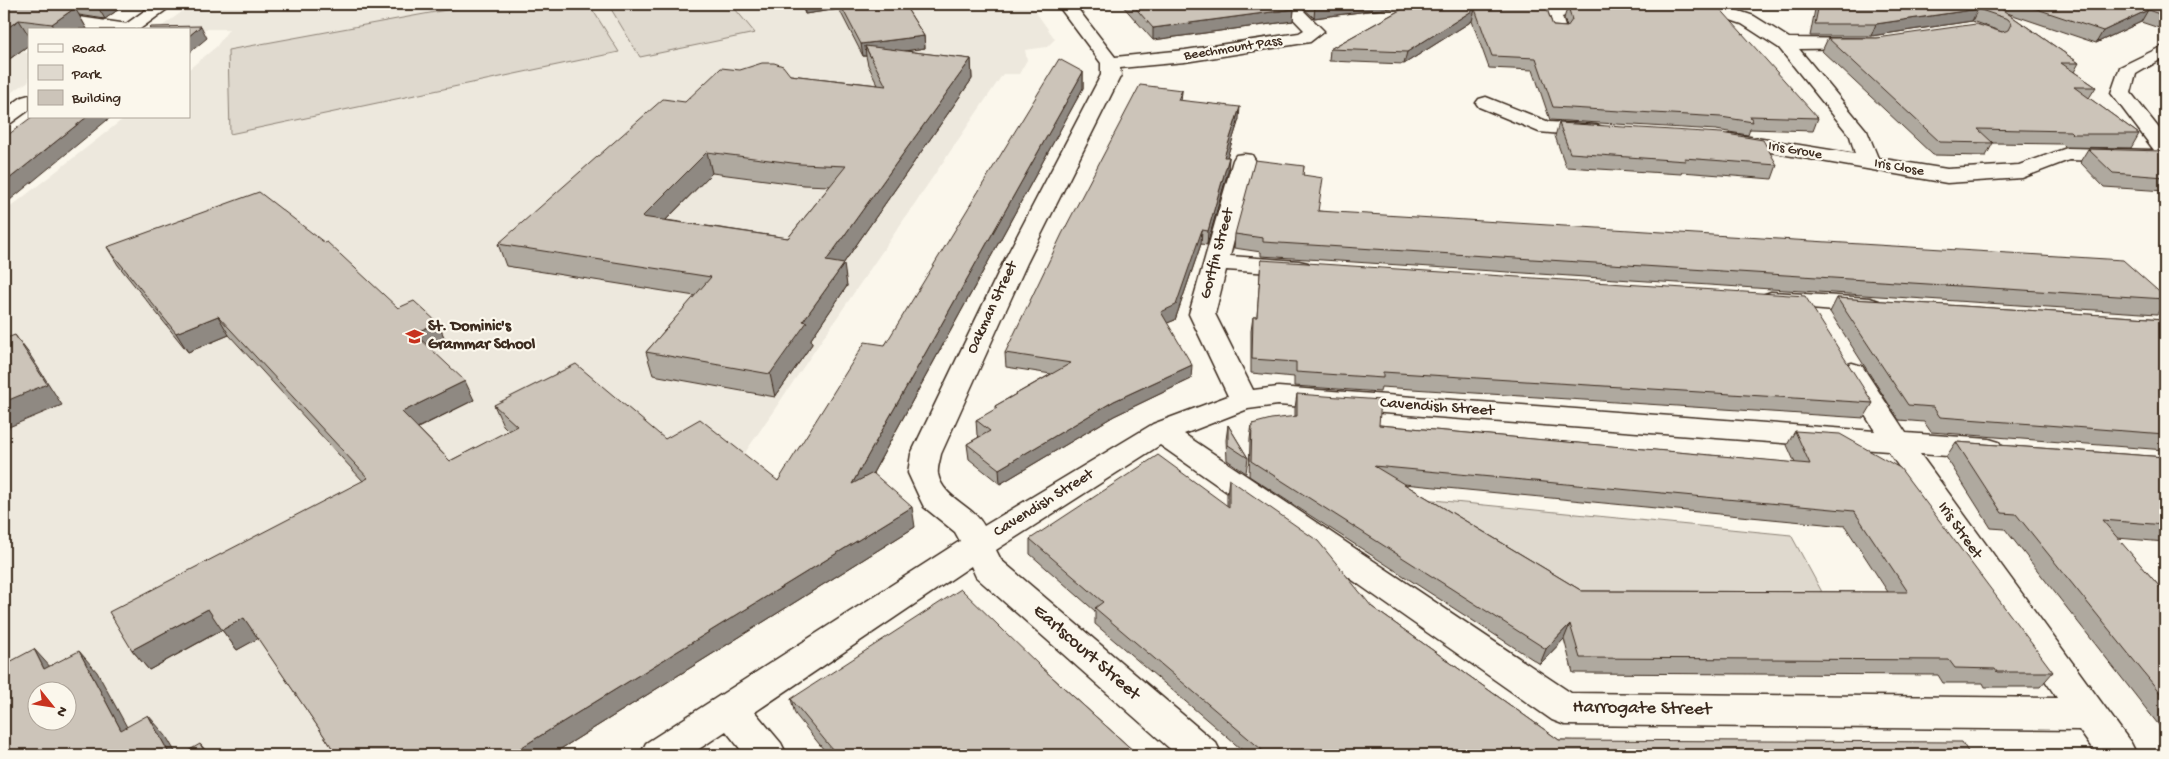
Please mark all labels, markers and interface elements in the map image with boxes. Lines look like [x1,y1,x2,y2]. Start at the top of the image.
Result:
legend [28,28,190,118]
street label: Beechmount Pass [1182,33,1284,65]
text: Road [72,40,106,58]
text: Park [71,66,102,84]
text: Building [71,90,121,108]
street label: Iris Grove [1767,138,1824,164]
street label: Iris Close [1873,155,1926,181]
street label: Gortfin Street [1197,205,1240,301]
street label: Oakman Street [963,257,1023,357]
place label: St. Dominic's Grammar School [428,318,536,355]
school or university icon: St. Dominic's Grammar School [404,326,424,346]
street label: Cavendish Street [1379,395,1496,422]
street label: Cavendish Street [991,465,1099,542]
street label: Iris Street [1932,499,1986,564]
street label: Earlscourt Street [1027,600,1146,707]
north arrow [28,682,78,732]
street label: Harrogate Street [1572,696,1714,722]
text: N [51,703,71,719]

